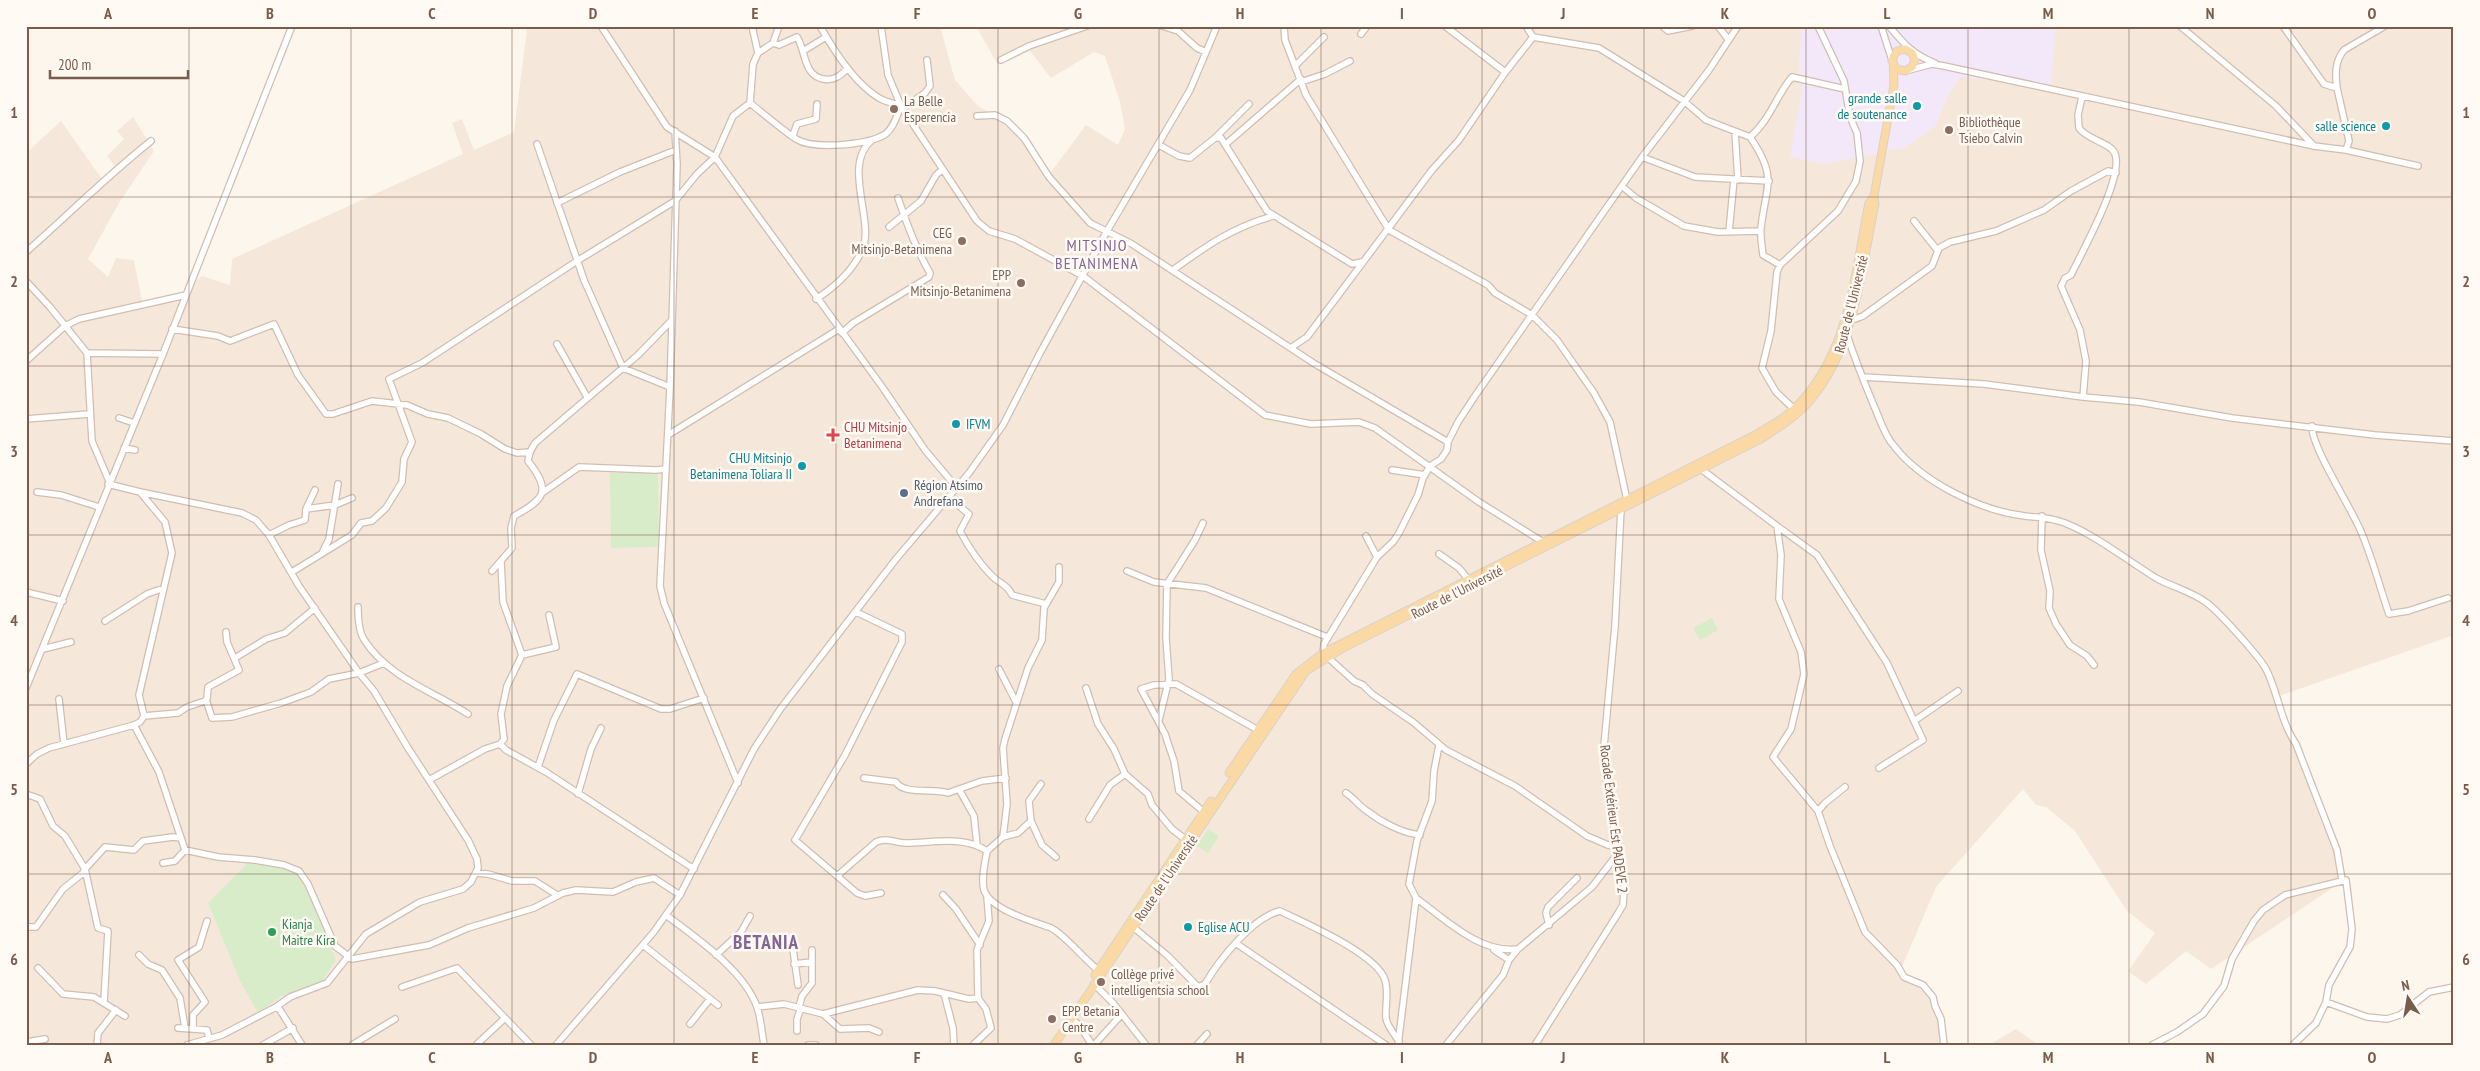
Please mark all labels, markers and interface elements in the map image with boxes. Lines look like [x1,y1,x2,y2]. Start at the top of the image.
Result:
text: A [103,3,113,23]
text: B [266,3,274,23]
text: C [428,3,436,23]
text: D [589,3,598,23]
text: E [752,3,759,23]
text: F [914,3,921,23]
text: G [1074,3,1082,23]
text: H [1236,3,1244,23]
text: I [1400,3,1404,23]
text: J [1560,3,1565,23]
text: K [1721,3,1730,23]
text: L [1884,3,1891,23]
text: M [2043,3,2053,23]
text: N [2206,3,2214,23]
text: O [2368,3,2377,23]
scale bar [50,48,188,80]
text: 200 m [58,55,91,74]
place label: grande salle de soutenance [1837,89,1907,123]
place label: La Belle Esperencia [904,92,956,126]
marker: grande salle de soutenance [1911,100,1923,112]
text: 1 [10,102,18,122]
text: 1 [2462,102,2470,122]
marker: La Belle Esperencia [888,103,900,115]
place label: Bibliothèque Tsiebo Calvin [1959,113,2022,147]
place label: salle science [2315,117,2376,135]
marker: salle science [2380,120,2392,132]
marker: Bibliothèque Tsiebo Calvin [1943,124,1955,136]
place label: CEG Mitsinjo-Betanimena [851,224,952,258]
marker: CEG Mitsinjo-Betanimena [956,235,968,247]
district label: MITSINJO BETANIMENA [1055,235,1139,273]
street label: Route de l'Université [1830,253,1872,355]
place label: EPP Mitsinjo-Betanimena [910,266,1011,300]
text: 2 [10,271,18,291]
text: 2 [2462,271,2470,291]
marker: EPP Mitsinjo-Betanimena [1015,277,1027,289]
place label: IFVM [966,415,991,433]
place label: CHU Mitsinjo Betanimena [844,418,907,452]
marker: IFVM [950,418,962,430]
marker: CHU Mitsinjo Betanimena [826,428,840,442]
text: 3 [10,441,18,461]
text: 3 [2462,441,2470,461]
place label: CHU Mitsinjo Betanimena Toliara II [690,449,792,483]
marker: CHU Mitsinjo Betanimena Toliara II [796,460,808,472]
place label: Région Atsimo Andrefana [914,476,983,510]
marker: Région Atsimo Andrefana [898,487,910,499]
street label: Route de l'Université [1408,561,1506,623]
text: 4 [10,610,18,630]
text: 4 [2462,610,2470,630]
street label: Rocade Extérieur Est PADEVE 2 [1596,744,1632,894]
text: 5 [10,779,18,799]
text: 5 [2462,779,2470,799]
street label: Route de l'Université [1131,831,1202,925]
place label: Kianja Maitre Kira [282,915,335,949]
place label: Eglise ACU [1198,918,1250,936]
marker: Eglise ACU [1182,921,1194,933]
marker: Kianja Maitre Kira [266,926,278,938]
district label: BETANIA [733,930,799,954]
text: 6 [10,949,18,969]
text: 6 [2462,949,2470,969]
place label: Collège privé intelligentsia school [1111,965,1209,999]
north arrow [2382,974,2432,1024]
marker: Collège privé intelligentsia school [1095,976,1107,988]
text: N [2400,976,2411,995]
place label: EPP Betania Centre [1062,1002,1120,1036]
marker: EPP Betania Centre [1046,1013,1058,1025]
text: A [103,1047,113,1067]
text: B [266,1047,274,1067]
text: C [428,1047,436,1067]
text: D [589,1047,598,1067]
text: E [752,1047,759,1067]
text: F [914,1047,921,1067]
text: G [1074,1047,1082,1067]
text: H [1236,1047,1244,1067]
text: I [1400,1047,1404,1067]
text: J [1560,1047,1565,1067]
text: K [1721,1047,1730,1067]
text: L [1884,1047,1891,1067]
text: M [2043,1047,2053,1067]
text: N [2206,1047,2214,1067]
text: O [2368,1047,2377,1067]

